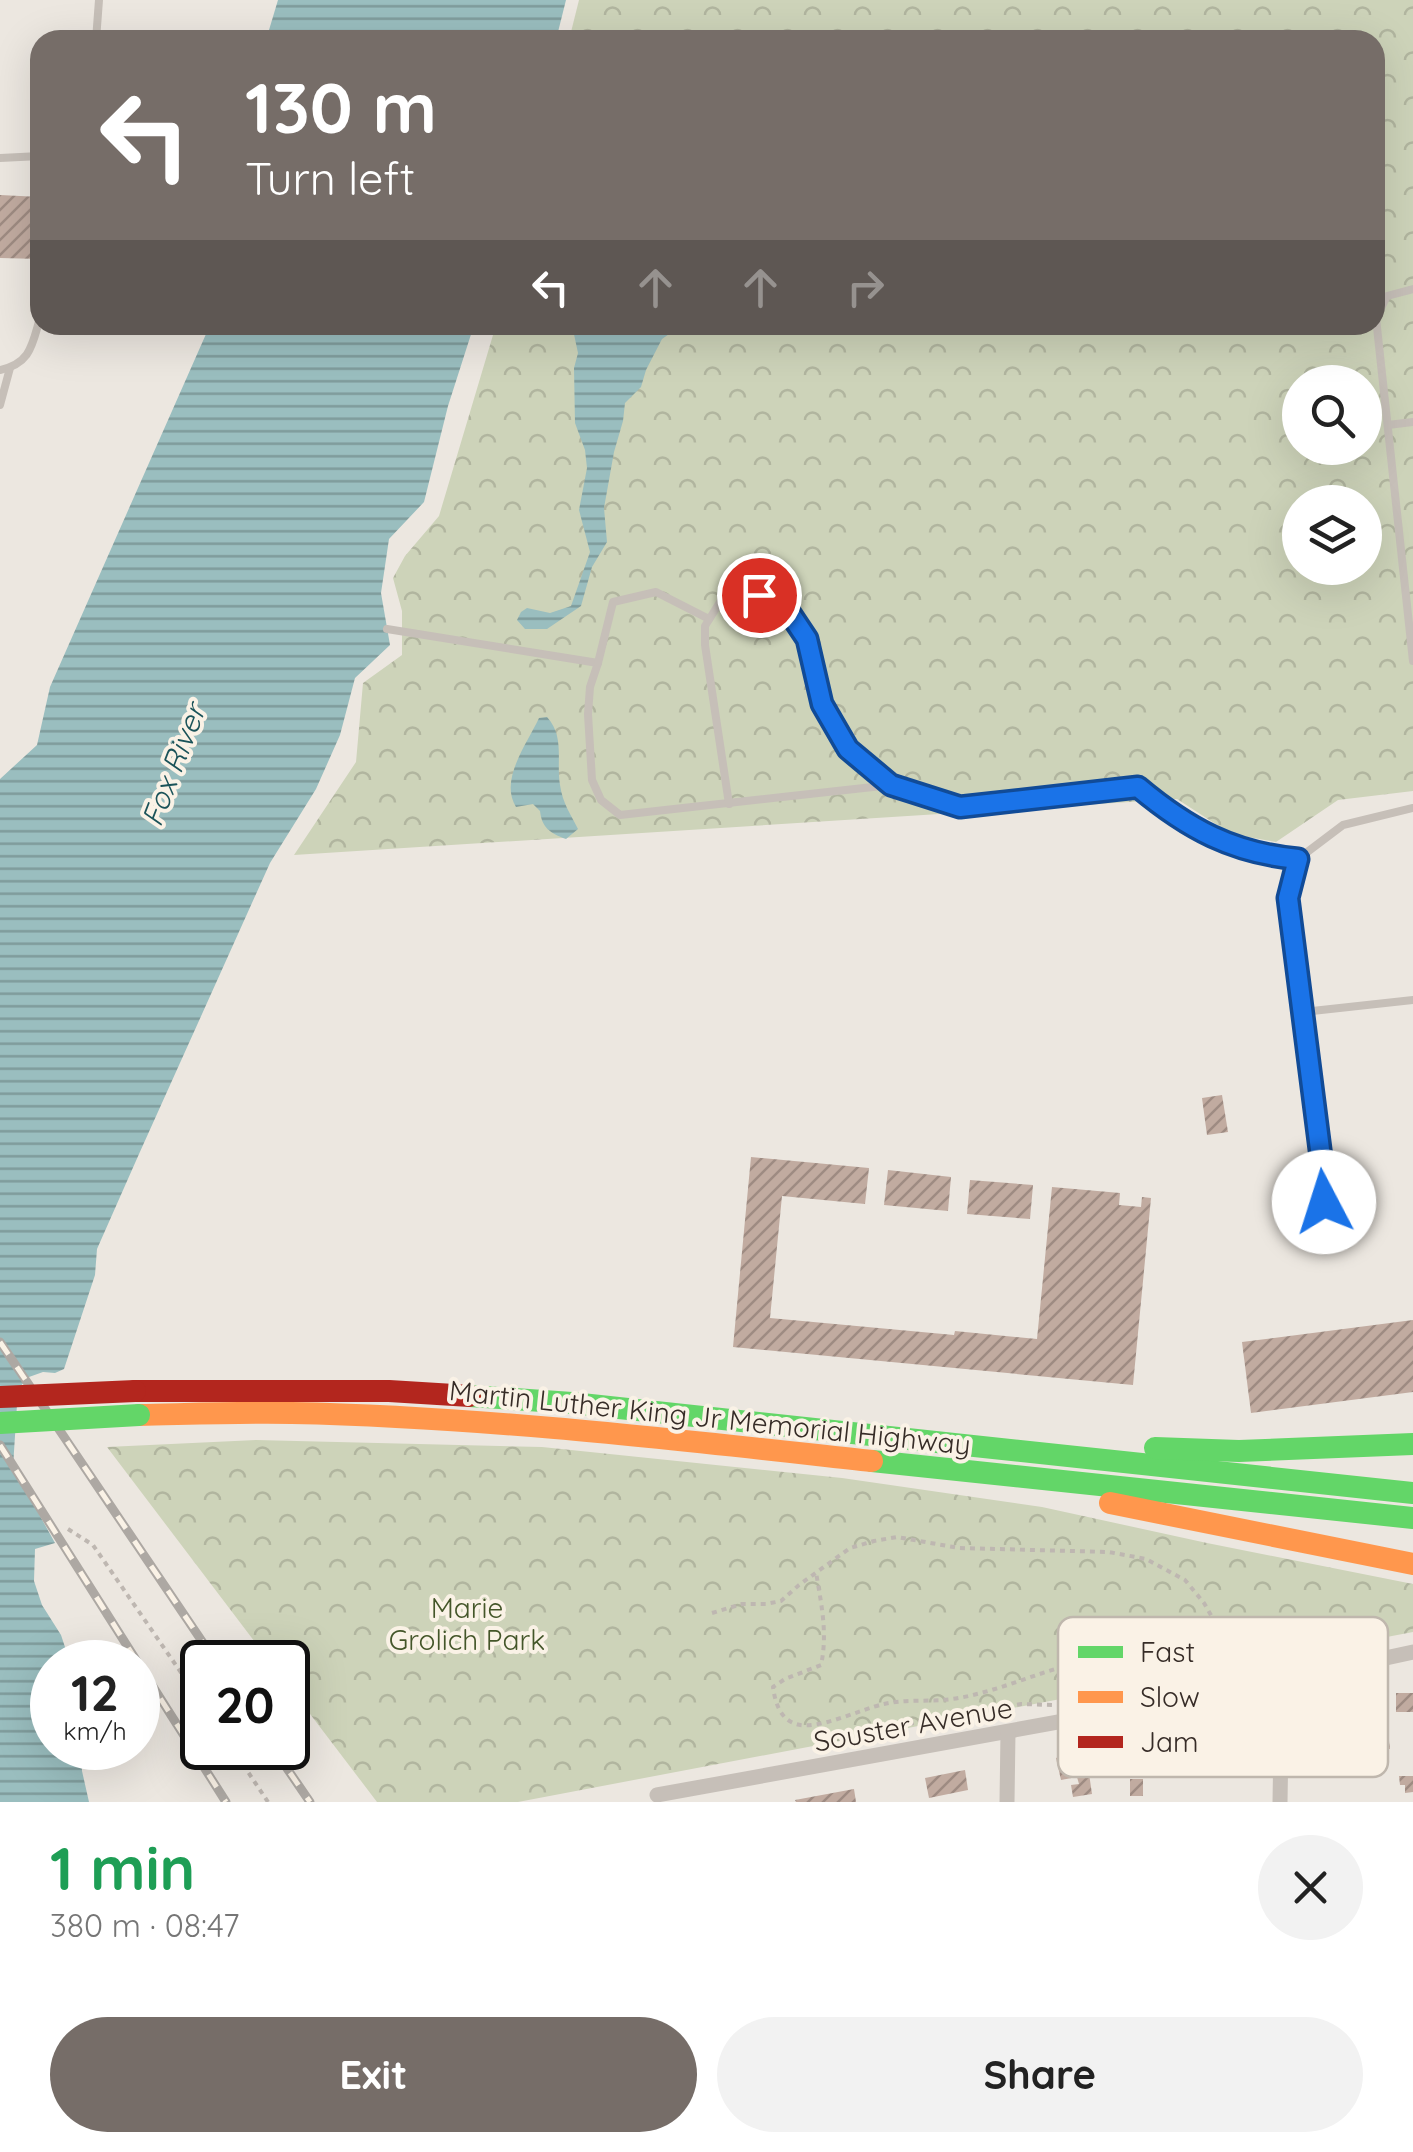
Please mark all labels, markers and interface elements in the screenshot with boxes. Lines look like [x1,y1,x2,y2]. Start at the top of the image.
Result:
text: 130 m [245,63,437,151]
icon: left [80,70,210,200]
text: Turn left [245,150,415,206]
icon: left [523,260,578,315]
icon: ahead [628,260,683,315]
icon: ahead [733,260,788,315]
icon: right [838,260,893,315]
map controls [1282,365,1382,585]
button: search [1282,365,1382,465]
button: layers [1282,485,1382,585]
pin [717,553,802,638]
icon: arrive [732,568,787,623]
water label: Fox River [132,695,215,831]
position arrow [1272,1150,1376,1254]
street label: Martin Luther King Jr Memorial Highway [448,1372,972,1462]
park label: Marie Grolich Park [389,1590,545,1657]
legend [1058,1617,1388,1777]
text: Fast [1140,1634,1195,1669]
speed limit sign: 20 [180,1640,310,1770]
text: 12 [71,1661,119,1724]
text: Slow [1140,1679,1200,1714]
street label: Souster Avenue [811,1689,1015,1759]
text: km/h [63,1715,127,1746]
text: Jam [1140,1724,1199,1759]
text: 1 min [50,1830,195,1905]
button: close [1258,1835,1363,1940]
text: 380 m · 08:47 [50,1905,239,1945]
button: Exit [50,2017,697,2132]
button: Share [717,2017,1363,2132]

